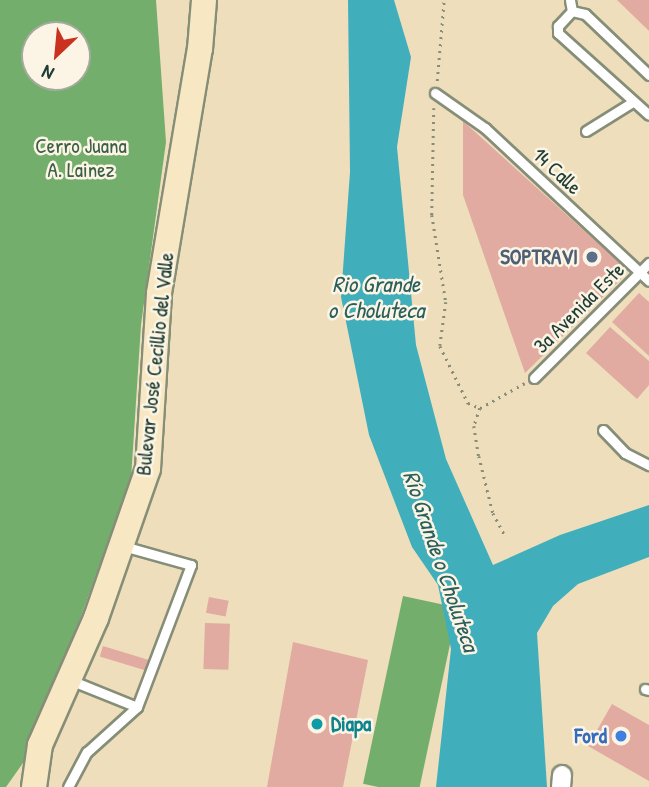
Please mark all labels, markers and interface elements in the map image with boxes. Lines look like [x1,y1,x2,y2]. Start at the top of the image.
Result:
north arrow [21,21,91,91]
text: N [37,59,58,87]
park label: Cerro Juana A. Lainez [35,133,127,183]
street label: 14 Calle [527,142,587,200]
place label: SOPTRAVI [500,244,578,270]
marker: SOPTRAVI [584,249,600,265]
street label: Bulevar José Cecillio del Valle [131,251,179,477]
street label: 3a Avenida Este [528,257,630,359]
water label: Rio Grande o Choluteca [328,270,424,324]
water label: Río Grande o Choluteca [397,467,485,655]
place label: Diapa [331,711,371,737]
marker: Diapa [309,716,325,732]
place label: Ford [574,723,607,749]
marker: Ford [613,728,629,744]

